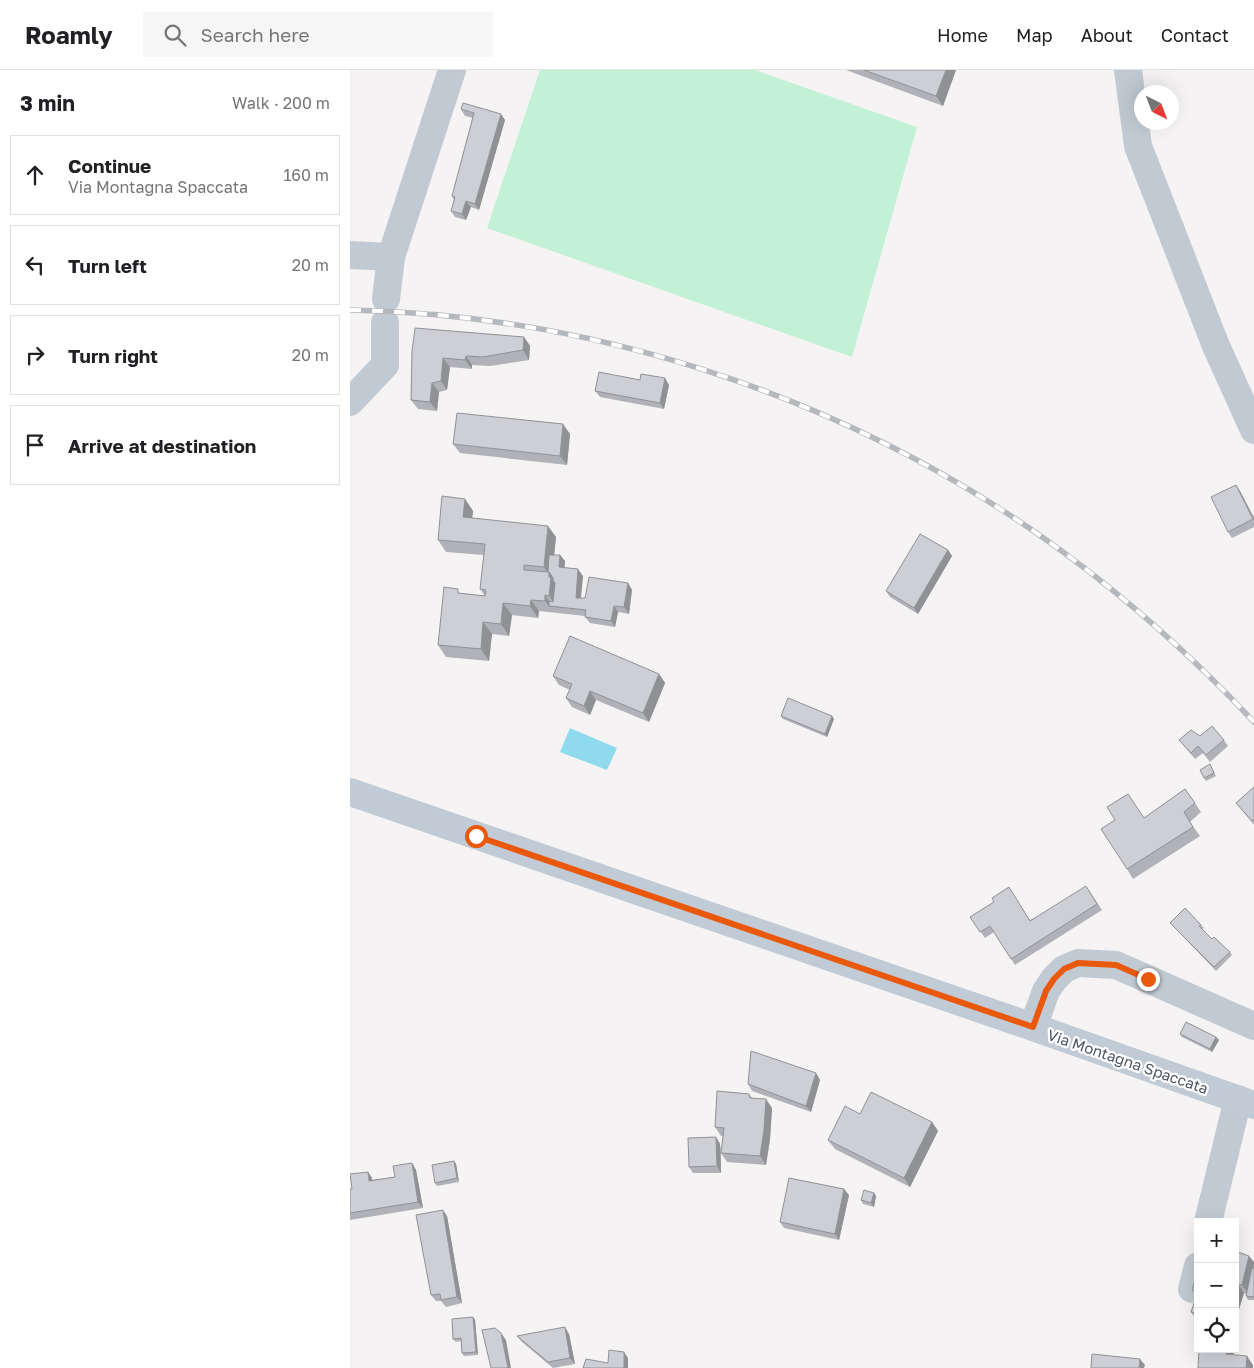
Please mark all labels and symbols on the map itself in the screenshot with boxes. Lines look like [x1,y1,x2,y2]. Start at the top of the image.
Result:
north arrow [1134,85,1179,130]
route start [465,825,488,848]
route end [1137,968,1160,991]
street label: Via Montagna Spaccata [1045,1025,1211,1097]

